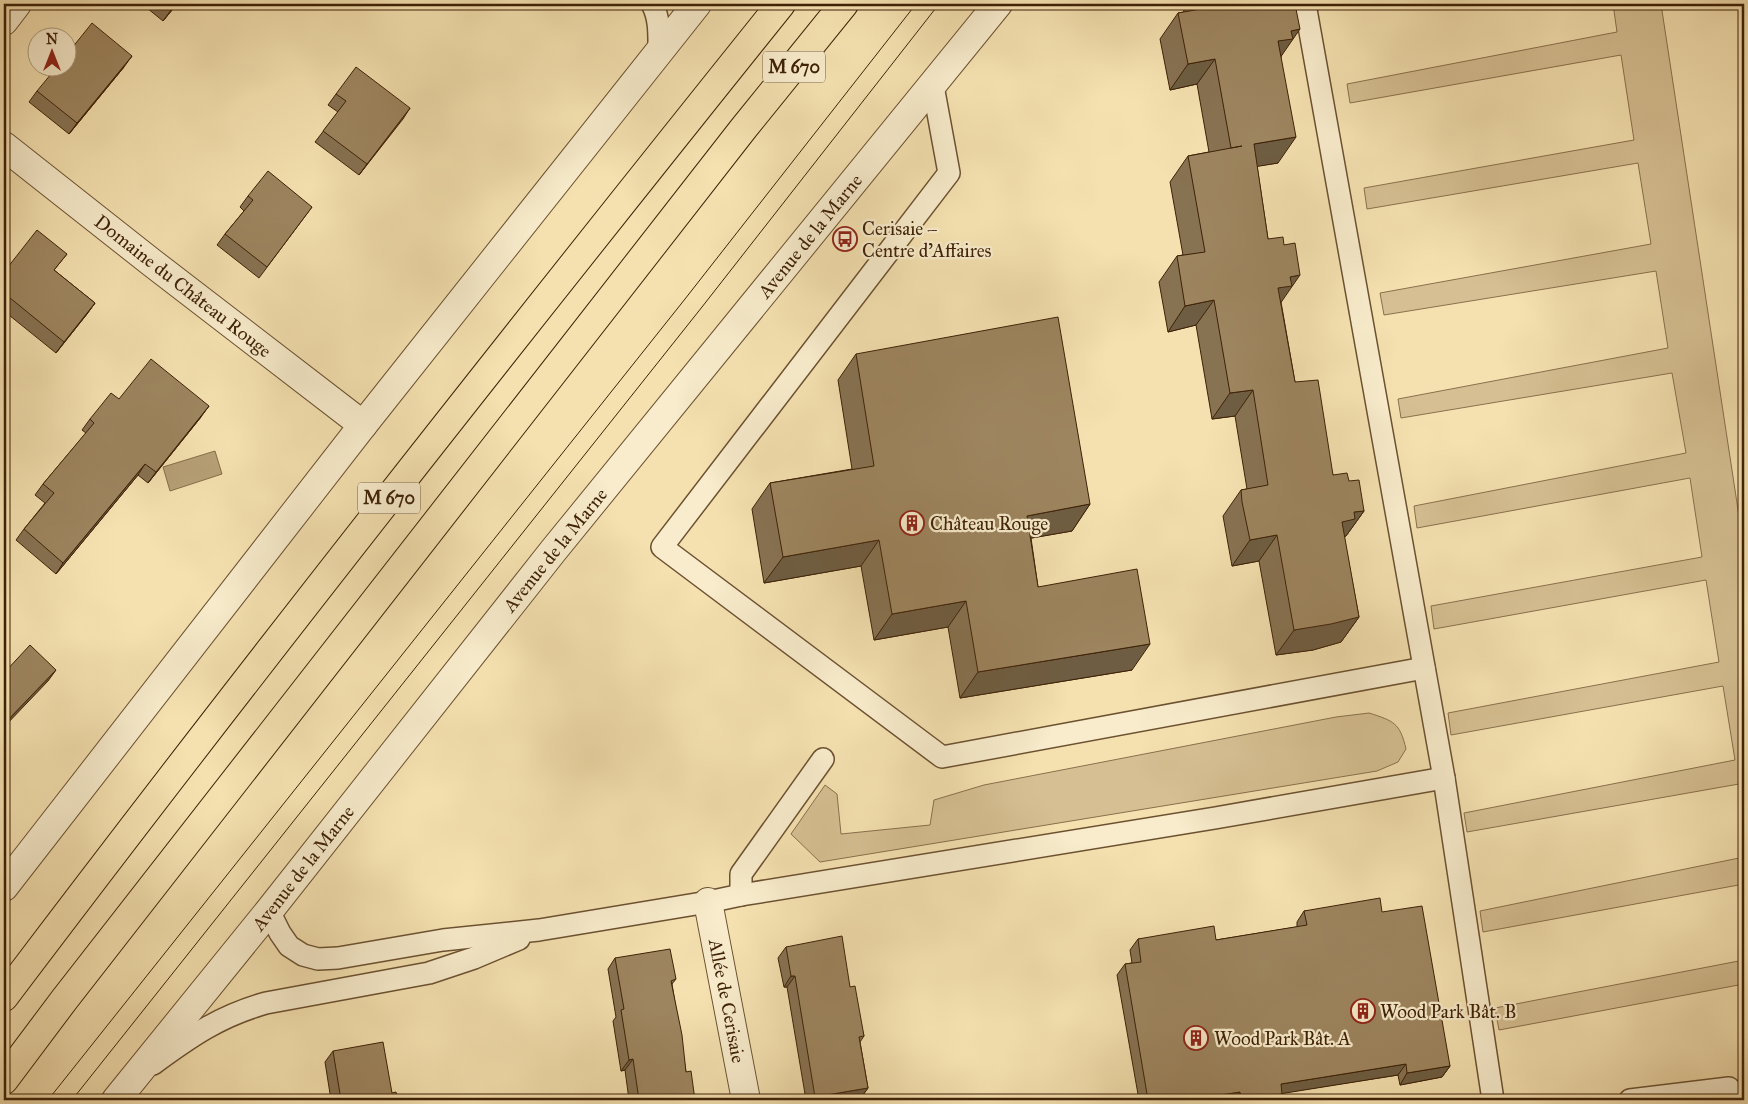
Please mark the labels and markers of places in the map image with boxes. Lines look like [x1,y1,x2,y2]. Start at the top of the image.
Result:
place label: Cerisaie – Centre d'Affaires [862,217,992,262]
bus stop icon: Cerisaie – Centre d'Affaires [832,226,858,252]
building icon: Château Rouge [899,510,925,536]
place label: Château Rouge [930,512,1048,536]
building icon: Wood Park Bât. B [1350,998,1376,1024]
place label: Wood Park Bât. B [1380,1000,1517,1023]
building icon: Wood Park Bât. A [1183,1025,1209,1051]
place label: Wood Park Bât. A [1214,1027,1351,1050]

